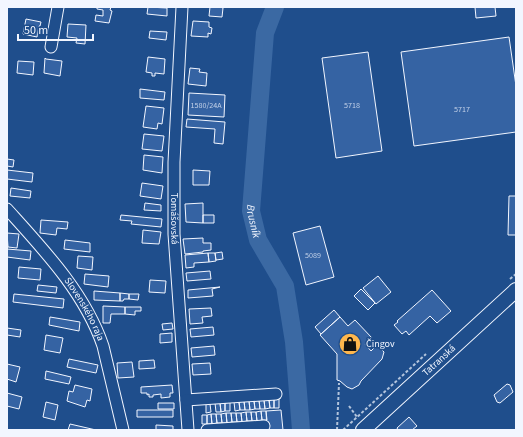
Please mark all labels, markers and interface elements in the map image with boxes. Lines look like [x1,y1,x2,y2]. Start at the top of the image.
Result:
scale bar [18,16,93,42]
text: 50 m [24,22,48,39]
house number: 1580/24A [191,100,222,111]
house number: 5718 [344,100,360,111]
house number: 5717 [454,104,470,115]
street label: Tomášovská [167,193,182,245]
water label: Brusník [244,204,265,240]
house number: 5089 [305,250,321,261]
street label: Slovenského raja [61,275,108,343]
shop icon: Čingov [337,331,363,357]
place label: Čingov [366,337,395,351]
street label: Tatranská [419,342,459,379]

